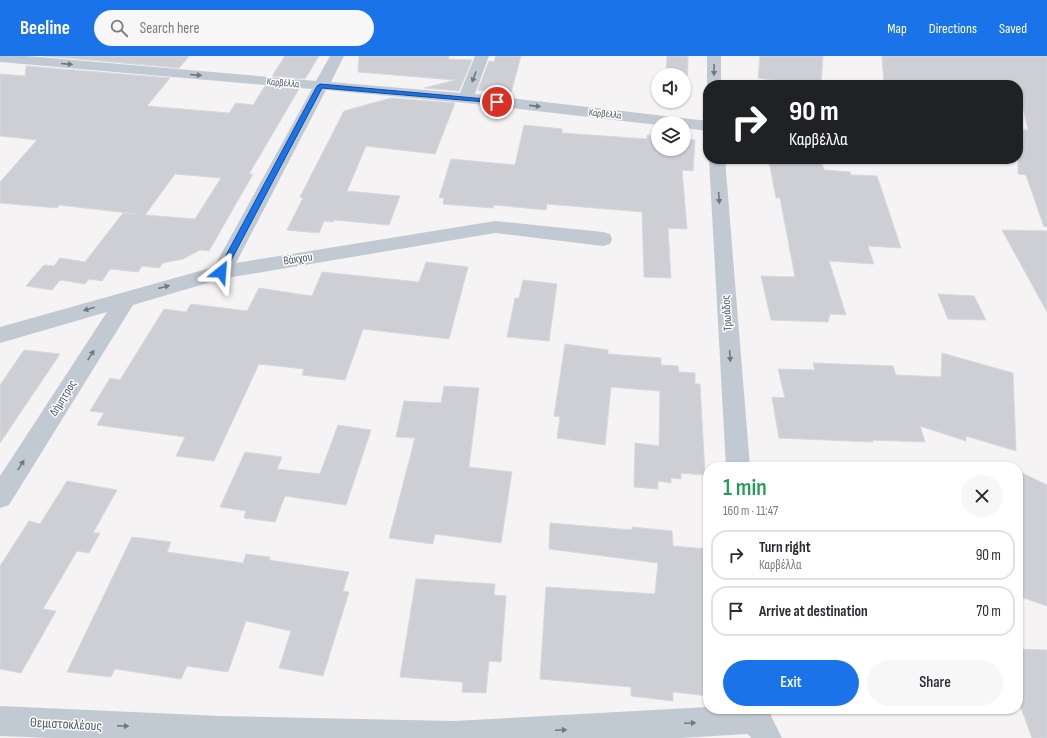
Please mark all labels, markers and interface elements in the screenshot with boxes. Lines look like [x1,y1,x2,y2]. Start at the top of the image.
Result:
search box [94,10,374,46]
text: Beeline [20,17,70,40]
icon: search [108,17,130,39]
text: Search here [140,19,199,38]
text: Map [887,20,907,37]
text: Directions [929,20,977,37]
text: Saved [999,20,1027,37]
one-way arrow [61,61,73,67]
one-way arrow [711,64,717,77]
map controls [651,68,691,156]
button: sound [651,68,691,108]
one-way arrow [190,72,202,79]
one-way arrow [471,72,477,84]
street label: Καρβέλλα [266,76,301,90]
pin [480,85,514,119]
icon: arrive [486,91,508,113]
text: 90 m [789,95,839,128]
icon: right [723,96,775,148]
one-way arrow [529,103,541,109]
street label: Καρβέλλα [588,106,623,122]
button: layers [651,116,691,156]
text: Καρβέλλα [789,129,848,150]
one-way arrow [716,192,723,204]
street label: Βάκχου [282,249,314,269]
position arrow [200,251,242,293]
one-way arrow [158,284,171,290]
street label: Τρωάδος [718,294,736,331]
one-way arrow [83,306,95,312]
one-way arrow [87,349,94,361]
one-way arrow [727,349,734,362]
street label: Δήμητρος [46,377,80,419]
one-way arrow [17,459,25,470]
text: 1 min [723,473,767,502]
button: close [961,475,1003,517]
text: 160 m · 11:47 [723,503,778,519]
text: Turn right [759,538,811,557]
icon: right [725,544,747,566]
text: 90 m [976,546,1001,565]
text: Καρβέλλα [759,557,801,573]
icon: arrive [725,600,747,622]
text: Arrive at destination [759,602,868,621]
text: 70 m [976,602,1001,621]
button: Exit [723,660,859,706]
button: Share [867,660,1003,706]
street label: Θεμιστοκλέους [30,714,102,734]
one-way arrow [684,720,697,726]
one-way arrow [117,723,129,730]
one-way arrow [555,727,567,734]

